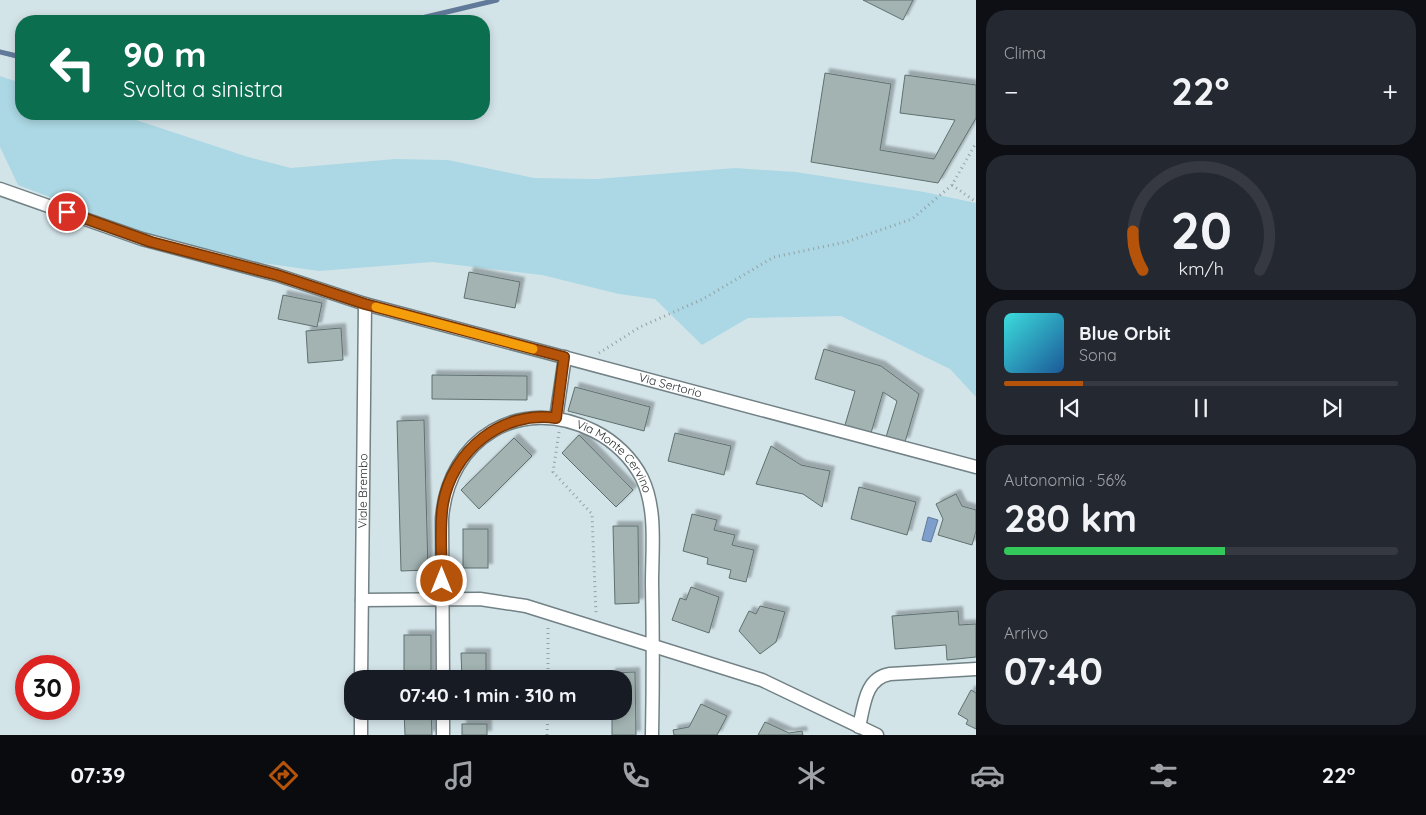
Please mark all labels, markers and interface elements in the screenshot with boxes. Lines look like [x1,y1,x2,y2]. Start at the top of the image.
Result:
text: 90 m [123,32,206,76]
icon: left [40,35,105,100]
text: Clima [1004,43,1046,63]
text: 22° [1171,67,1229,115]
text: − [1004,74,1019,109]
text: + [1382,74,1398,109]
text: Svolta a sinistra [123,75,283,103]
pin [46,191,88,233]
text: 20 [1170,197,1232,262]
icon: arrive [53,198,81,226]
text: km/h [1178,257,1224,279]
text: Blue Orbit [1079,321,1171,345]
text: Sona [1079,345,1117,365]
street label: Via Sertorio [637,369,704,401]
icon: previous [1056,394,1084,422]
icon: pause [1187,394,1215,422]
icon: next [1318,394,1346,422]
street label: Via Monte Cervino [574,416,655,495]
street label: Viale Brembo [355,453,370,529]
text: Autonomia · 56% [1004,470,1127,490]
text: 280 km [1004,494,1137,542]
position arrow [415,554,467,606]
text: Arrivo [1004,623,1048,643]
text: 07:40 [1004,647,1103,695]
speed limit sign: 30 [15,655,80,720]
text: 07:40 · 1 min · 310 m [399,683,577,707]
icon: directions [266,758,301,793]
icon: music [442,758,477,793]
icon: phone [618,758,653,793]
icon: climate [794,758,829,793]
icon: car [970,758,1005,793]
icon: filters [1146,758,1181,793]
text: 07:39 [70,761,125,789]
text: 22° [1322,761,1356,789]

